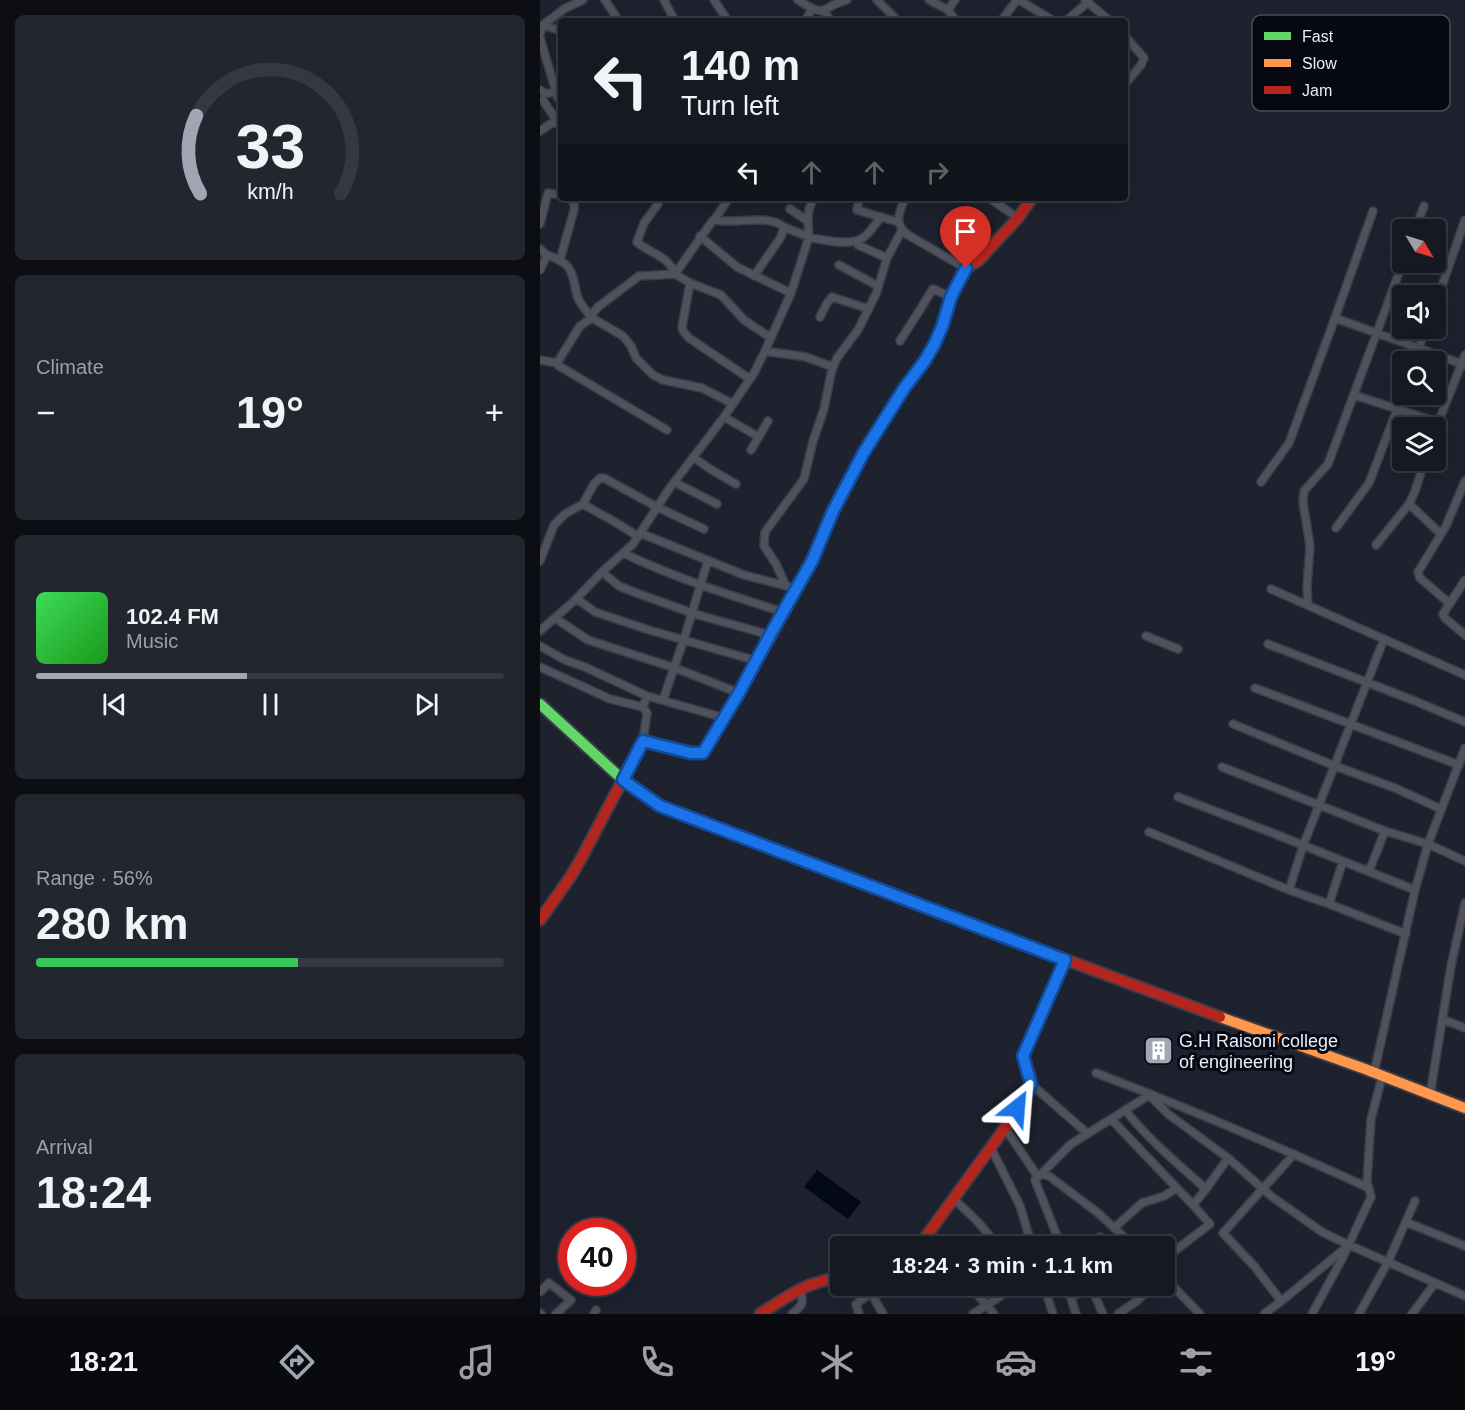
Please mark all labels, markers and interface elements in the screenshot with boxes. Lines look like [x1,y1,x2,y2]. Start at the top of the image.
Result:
legend [1252,15,1450,111]
text: Fast [1302,28,1334,45]
icon: left [582,42,660,120]
text: 140 m [681,42,800,89]
text: Slow [1302,55,1337,72]
text: Jam [1302,82,1332,99]
text: Turn left [681,91,779,121]
text: 33 [235,113,305,182]
icon: left [732,156,765,189]
icon: ahead [795,156,828,189]
icon: ahead [858,156,891,189]
icon: right [921,156,954,189]
text: km/h [247,181,293,205]
pin [940,206,991,268]
icon: arrive [949,215,982,248]
north arrow [1392,219,1446,273]
map controls [1392,219,1446,471]
button: sound [1392,285,1446,339]
button: search [1392,351,1446,405]
text: Climate [36,356,104,378]
text: 19° [236,387,304,438]
text: − [36,394,55,431]
text: + [485,394,504,431]
button: layers [1392,417,1446,471]
text: 102.4 FM [126,604,219,629]
text: Music [126,630,178,652]
icon: previous [98,688,131,721]
icon: pause [254,688,287,721]
icon: next [410,688,443,721]
text: Range · 56% [36,867,153,889]
text: 280 km [36,898,189,949]
place label: G.H Raisoni college of engineering [1179,1031,1338,1072]
building icon: G.H Raisoni college of engineering [1142,1035,1174,1067]
position arrow [985,1076,1049,1140]
text: Arrival [36,1136,93,1158]
text: 18:24 [36,1167,151,1218]
speed limit sign: 40 [558,1218,636,1296]
text: 18:24 · 3 min · 1.1 km [892,1253,1113,1278]
icon: directions [276,1341,318,1383]
icon: music [456,1341,498,1383]
icon: phone [636,1341,678,1383]
icon: climate [816,1341,858,1383]
icon: car [995,1341,1037,1383]
icon: filters [1175,1341,1217,1383]
text: 18:21 [69,1347,138,1377]
text: 19° [1355,1347,1396,1377]

